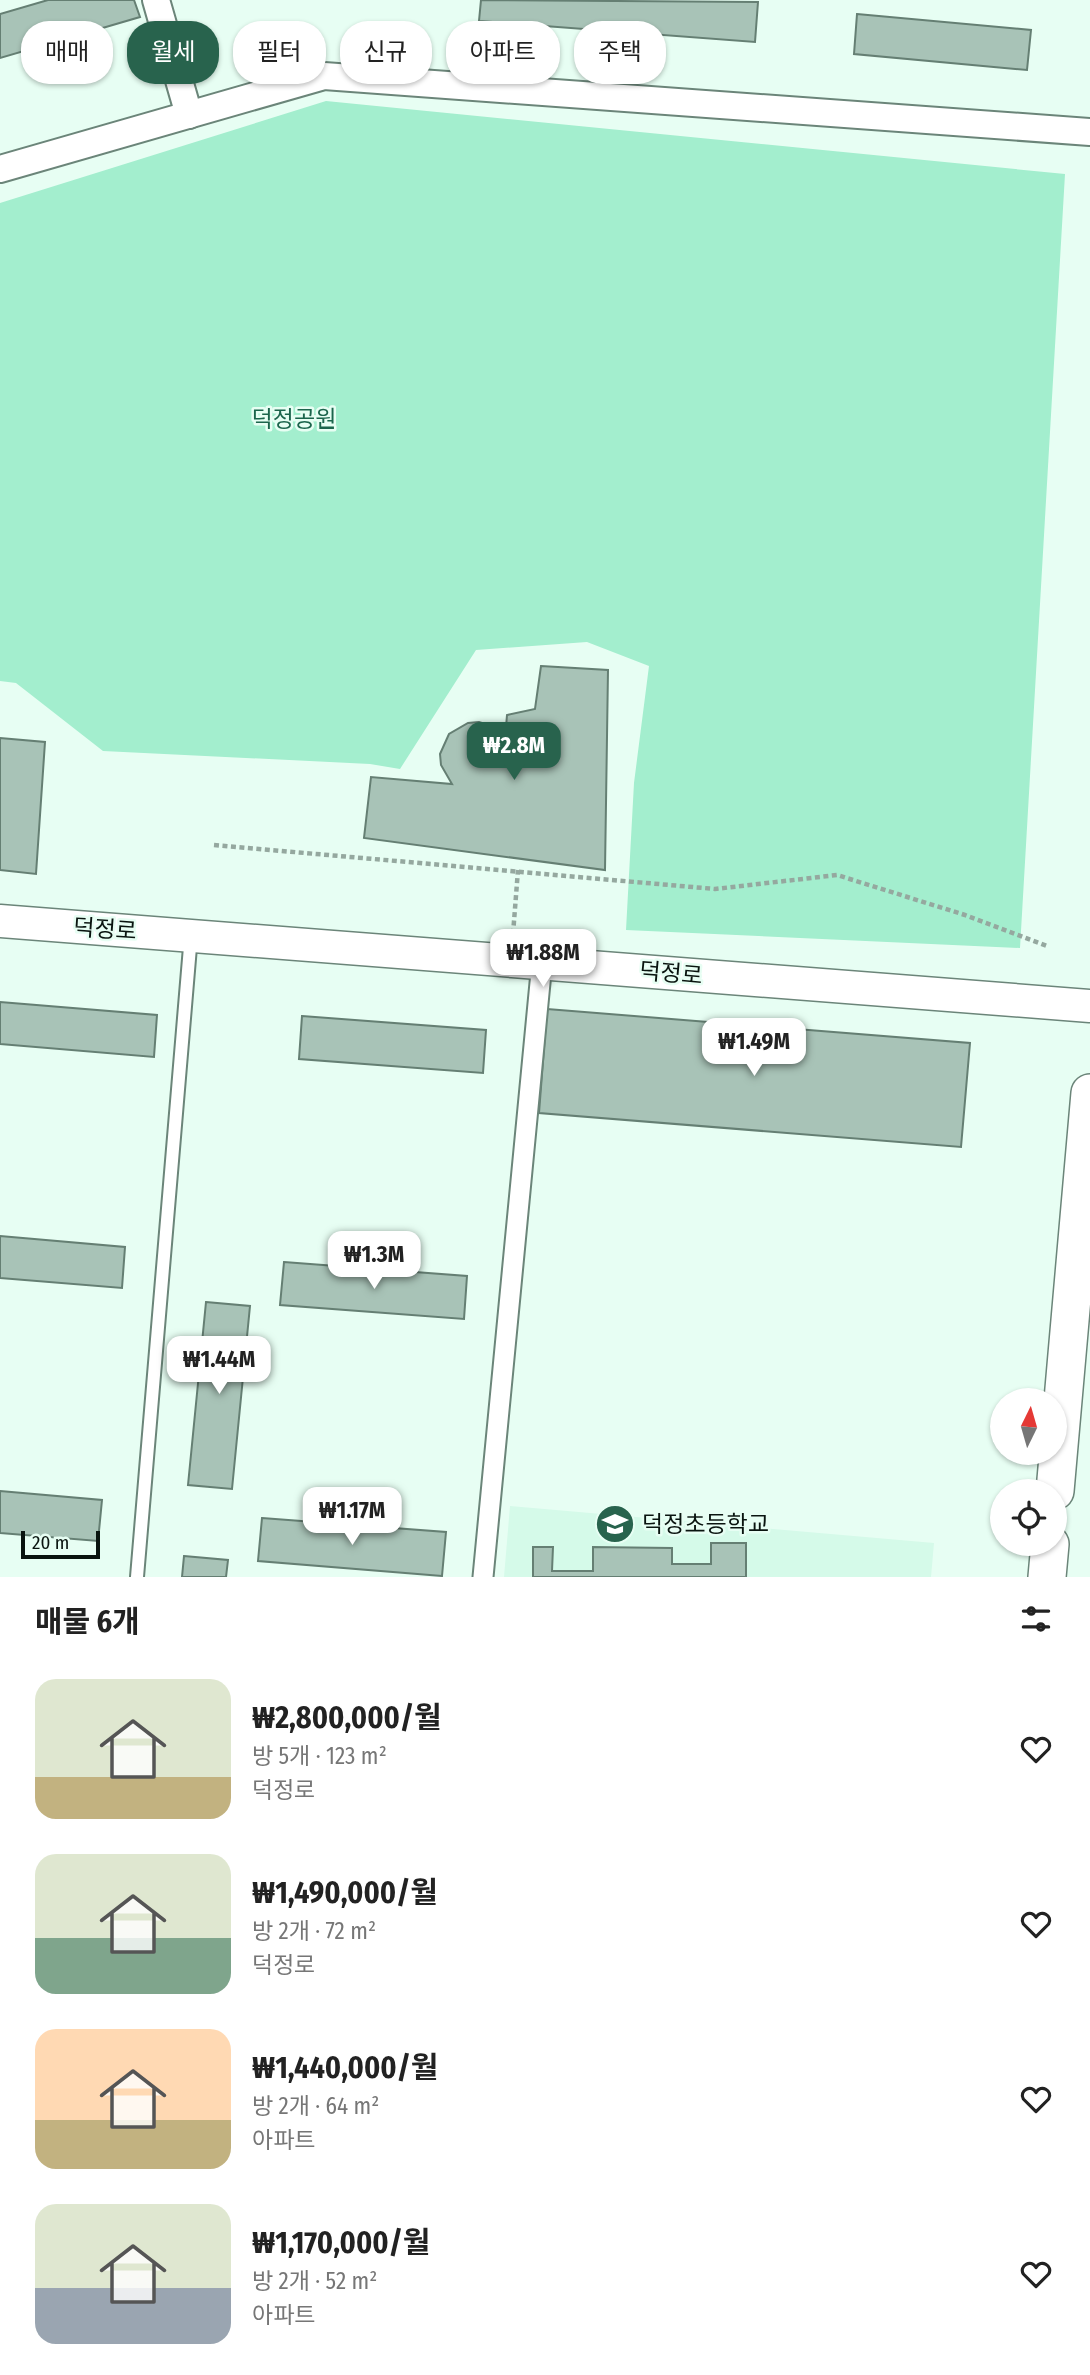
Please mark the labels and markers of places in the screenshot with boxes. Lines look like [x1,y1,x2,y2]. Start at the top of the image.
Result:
pin: ₩2.8M [465,722,563,782]
pin: ₩1.88M [486,930,600,989]
pin: ₩1.49M [697,1018,811,1078]
pin: ₩1.3M [325,1232,423,1291]
pin: ₩1.44M [162,1336,276,1396]
pin: ₩1.17M [295,1488,409,1547]
school or university icon: 덕정초등학교 [594,1503,636,1545]
place label: 덕정초등학교 [642,1510,769,1538]

